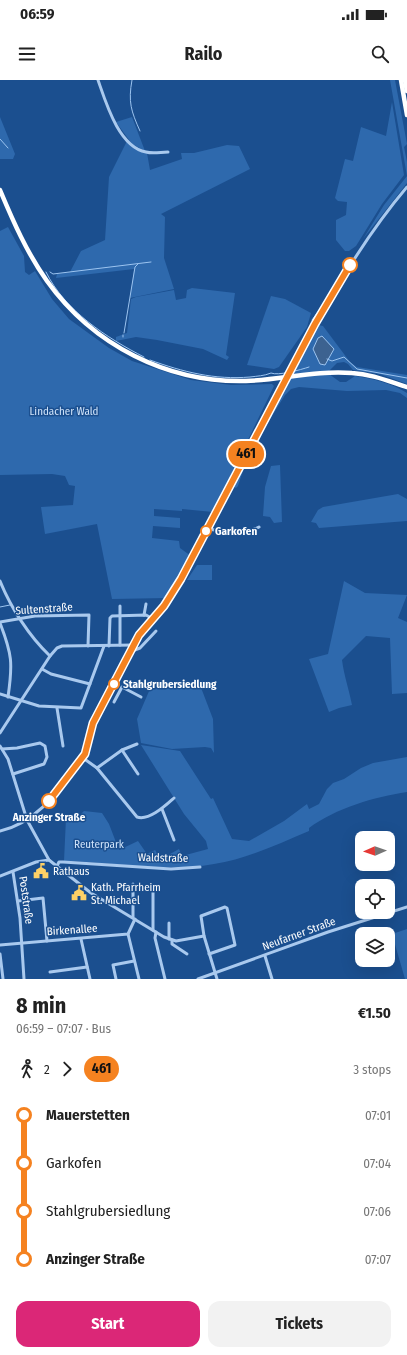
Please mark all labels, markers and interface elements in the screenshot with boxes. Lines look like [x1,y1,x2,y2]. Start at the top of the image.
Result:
text: 06:59 [20,5,55,23]
icon: menu [16,43,38,65]
text: Railo [185,43,222,65]
icon: search [369,43,391,65]
unlabelled marker [342,257,358,273]
park label: Lindacher Wald [29,405,99,418]
line badge: 461 [223,441,269,467]
text: 461 [236,445,256,462]
marker: Garkofen [200,525,212,537]
place label: Garkofen [215,525,257,538]
street label: Sultenstraße [15,601,73,617]
marker: Stahlgrubersiedlung [108,678,120,690]
place label: Stahlgrubersiedlung [123,678,217,691]
marker: Anzinger Straße [41,793,57,809]
place label: Anzinger Straße [12,811,86,824]
north arrow [355,831,395,871]
map controls [355,831,395,967]
park label: Reuterpark [74,838,125,851]
street label: Waldstraße [138,851,188,865]
public building icon: Rathaus [32,862,50,880]
place label: Rathaus [53,865,90,878]
street label: Poststraße [16,875,36,925]
button: locate [355,879,395,919]
place label: Kath. Pfarrheim St. Michael [91,881,161,907]
public building icon: Kath. Pfarrheim St. Michael [70,884,88,902]
street label: Neufarner Straße [261,915,337,953]
street label: Birkenallee [46,922,98,938]
button: layers [355,927,395,967]
text: 8 min [16,992,66,1019]
text: €1.50 [358,1004,391,1022]
text: 06:59 – 07:07 · Bus [16,1021,111,1036]
icon: walk [16,1058,38,1080]
icon: forward [56,1058,78,1080]
text: 461 [92,1060,111,1077]
text: 2 [44,1062,50,1077]
text: 3 stops [353,1062,391,1077]
text: Mauerstetten [46,1106,130,1124]
text: 07:01 [365,1108,391,1123]
text: Garkofen [46,1154,102,1172]
text: 07:04 [363,1156,391,1171]
text: Stahlgrubersiedlung [46,1202,170,1220]
text: 07:06 [363,1204,391,1219]
text: Anzinger Straße [46,1250,145,1268]
text: 07:07 [365,1252,391,1267]
button: Start [16,1301,200,1347]
button: Tickets [208,1301,391,1347]

